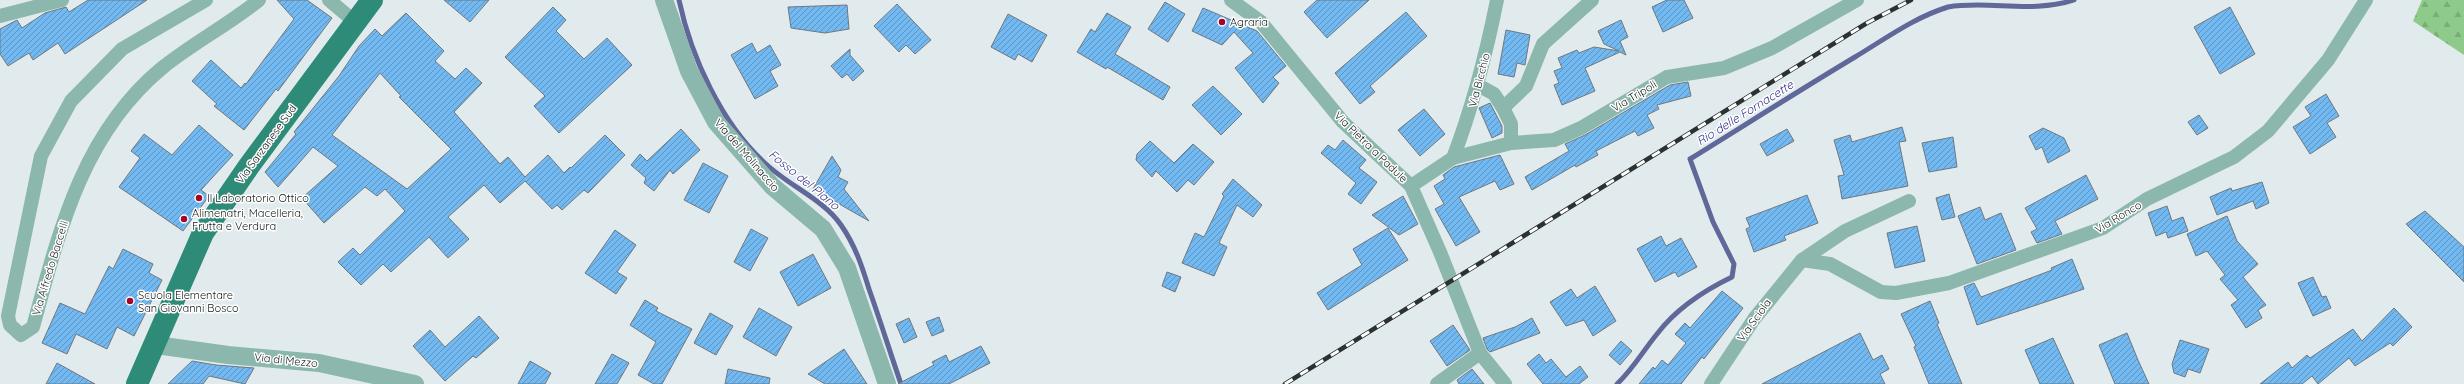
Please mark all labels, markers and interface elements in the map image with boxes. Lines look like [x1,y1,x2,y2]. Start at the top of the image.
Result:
place label: Agraria [1230,15,1268,29]
marker: Agraria [1217,17,1227,27]
street label: Via Bicchio [1465,51,1493,109]
water label: Rio delle Fornacette [1694,76,1797,148]
street label: Via Tripoli [1609,77,1659,115]
street label: Via Sarzanese Sud [233,102,299,186]
street label: Via Pietra a Padule [1331,108,1411,186]
street label: Via del Molinaccio [712,116,783,194]
water label: Fosso del Piano [766,146,843,213]
place label: Il Laboratorio Ottico [207,191,309,205]
marker: Il Laboratorio Ottico [194,193,204,203]
street label: Via Ronco [2092,197,2144,236]
place label: Alimenatri, Macelleria, Frutta e Verdura [192,206,303,233]
marker: Alimenatri, Macelleria, Frutta e Verdura [179,214,189,224]
street label: Via Alfredo Baccelli [29,219,71,317]
place label: Scuola Elementare San Giovanni Bosco [138,288,239,315]
marker: Scuola Elementare San Giovanni Bosco [125,296,135,306]
street label: Via Sciola [1734,296,1774,344]
street label: Via di Mezzo [254,350,319,370]

